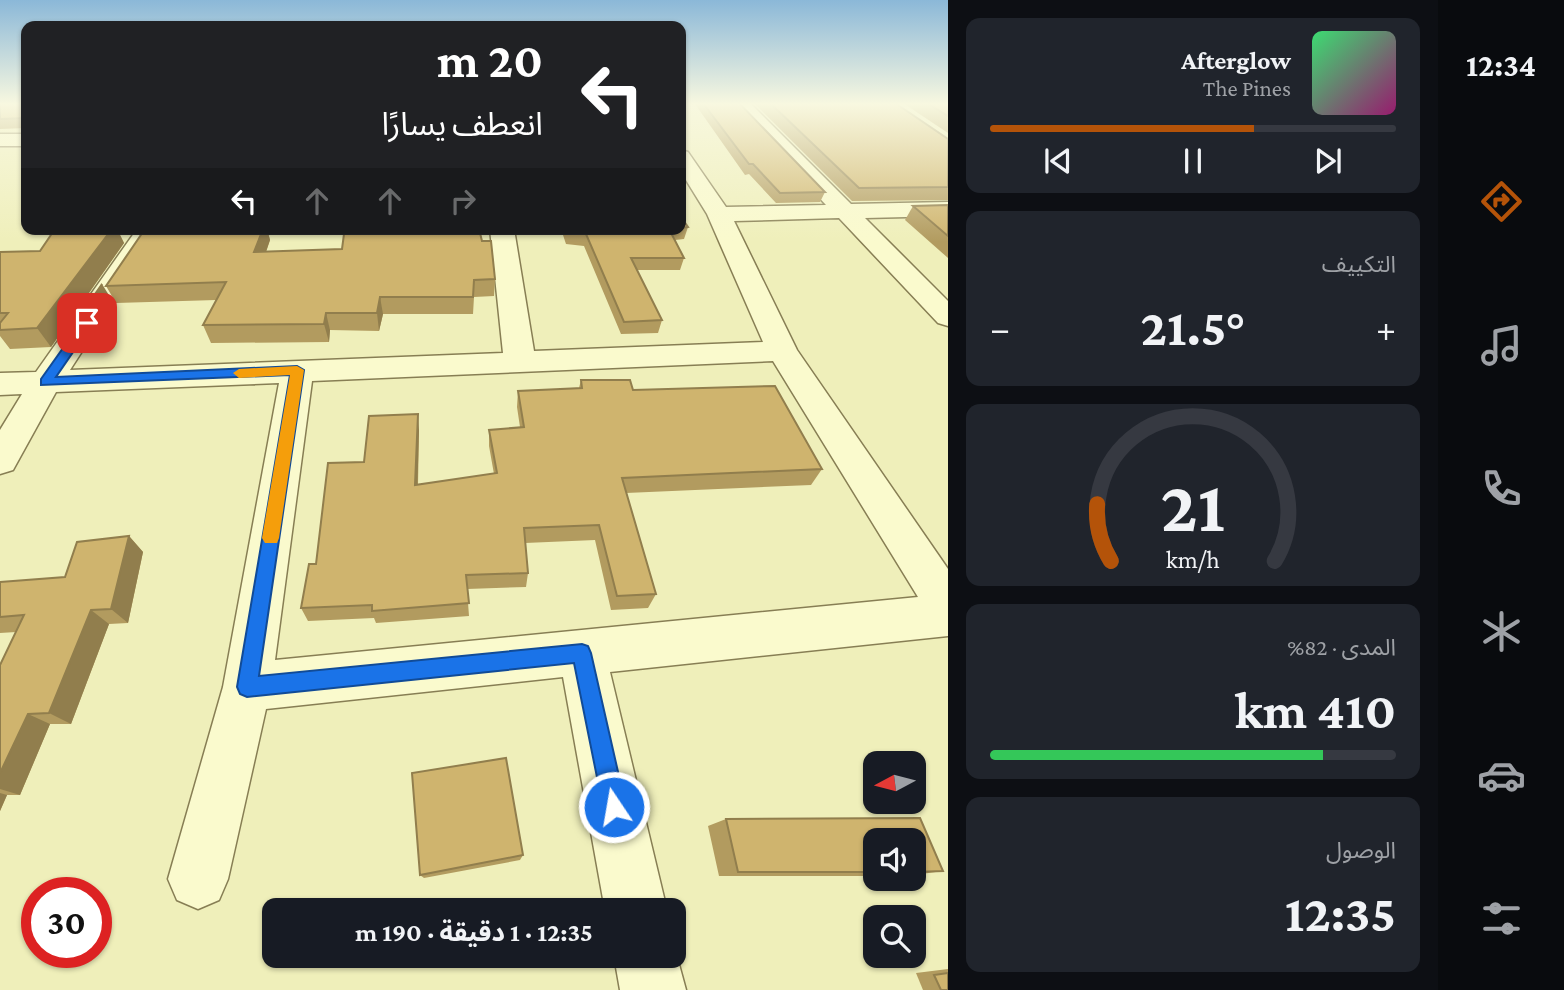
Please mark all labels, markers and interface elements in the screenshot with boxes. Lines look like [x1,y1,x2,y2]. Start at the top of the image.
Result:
text: 20 m [437,33,543,88]
text: Afterglow [1181,46,1291,75]
text: 12:34 [1466,47,1536,83]
icon: left [567,49,658,140]
text: The Pines [1203,75,1291,101]
text: انعطف يسارًا [382,106,543,142]
icon: previous [1039,142,1077,180]
icon: pause [1174,142,1212,180]
icon: next [1309,142,1347,180]
icon: directions [1477,177,1526,226]
icon: left [225,182,263,220]
icon: ahead [298,182,336,220]
icon: ahead [371,182,409,220]
icon: right [444,182,482,220]
text: التكييف [1322,251,1396,277]
pin [57,293,117,353]
text: 21.5° [1141,298,1246,356]
icon: arrive [68,304,106,342]
text: − [990,307,1010,349]
text: + [1376,307,1396,349]
icon: music [1477,321,1526,370]
icon: phone [1477,464,1526,513]
text: 21 [1161,466,1225,547]
text: km/h [1166,546,1220,573]
icon: climate [1477,607,1526,656]
text: المدى · 82% [1287,634,1396,660]
text: 410 km [1235,681,1396,739]
north arrow [863,751,926,814]
map controls [863,751,926,968]
icon: car [1477,751,1526,800]
position arrow [577,770,651,844]
button: sound [863,828,926,891]
text: الوصول [1326,837,1396,863]
speed limit sign: 30 [21,877,112,968]
text: 12:35 [1285,884,1396,942]
icon: filters [1477,894,1526,943]
button: search [863,905,926,968]
text: 12:35 · 1 دقيقة · 190 m [355,918,593,947]

